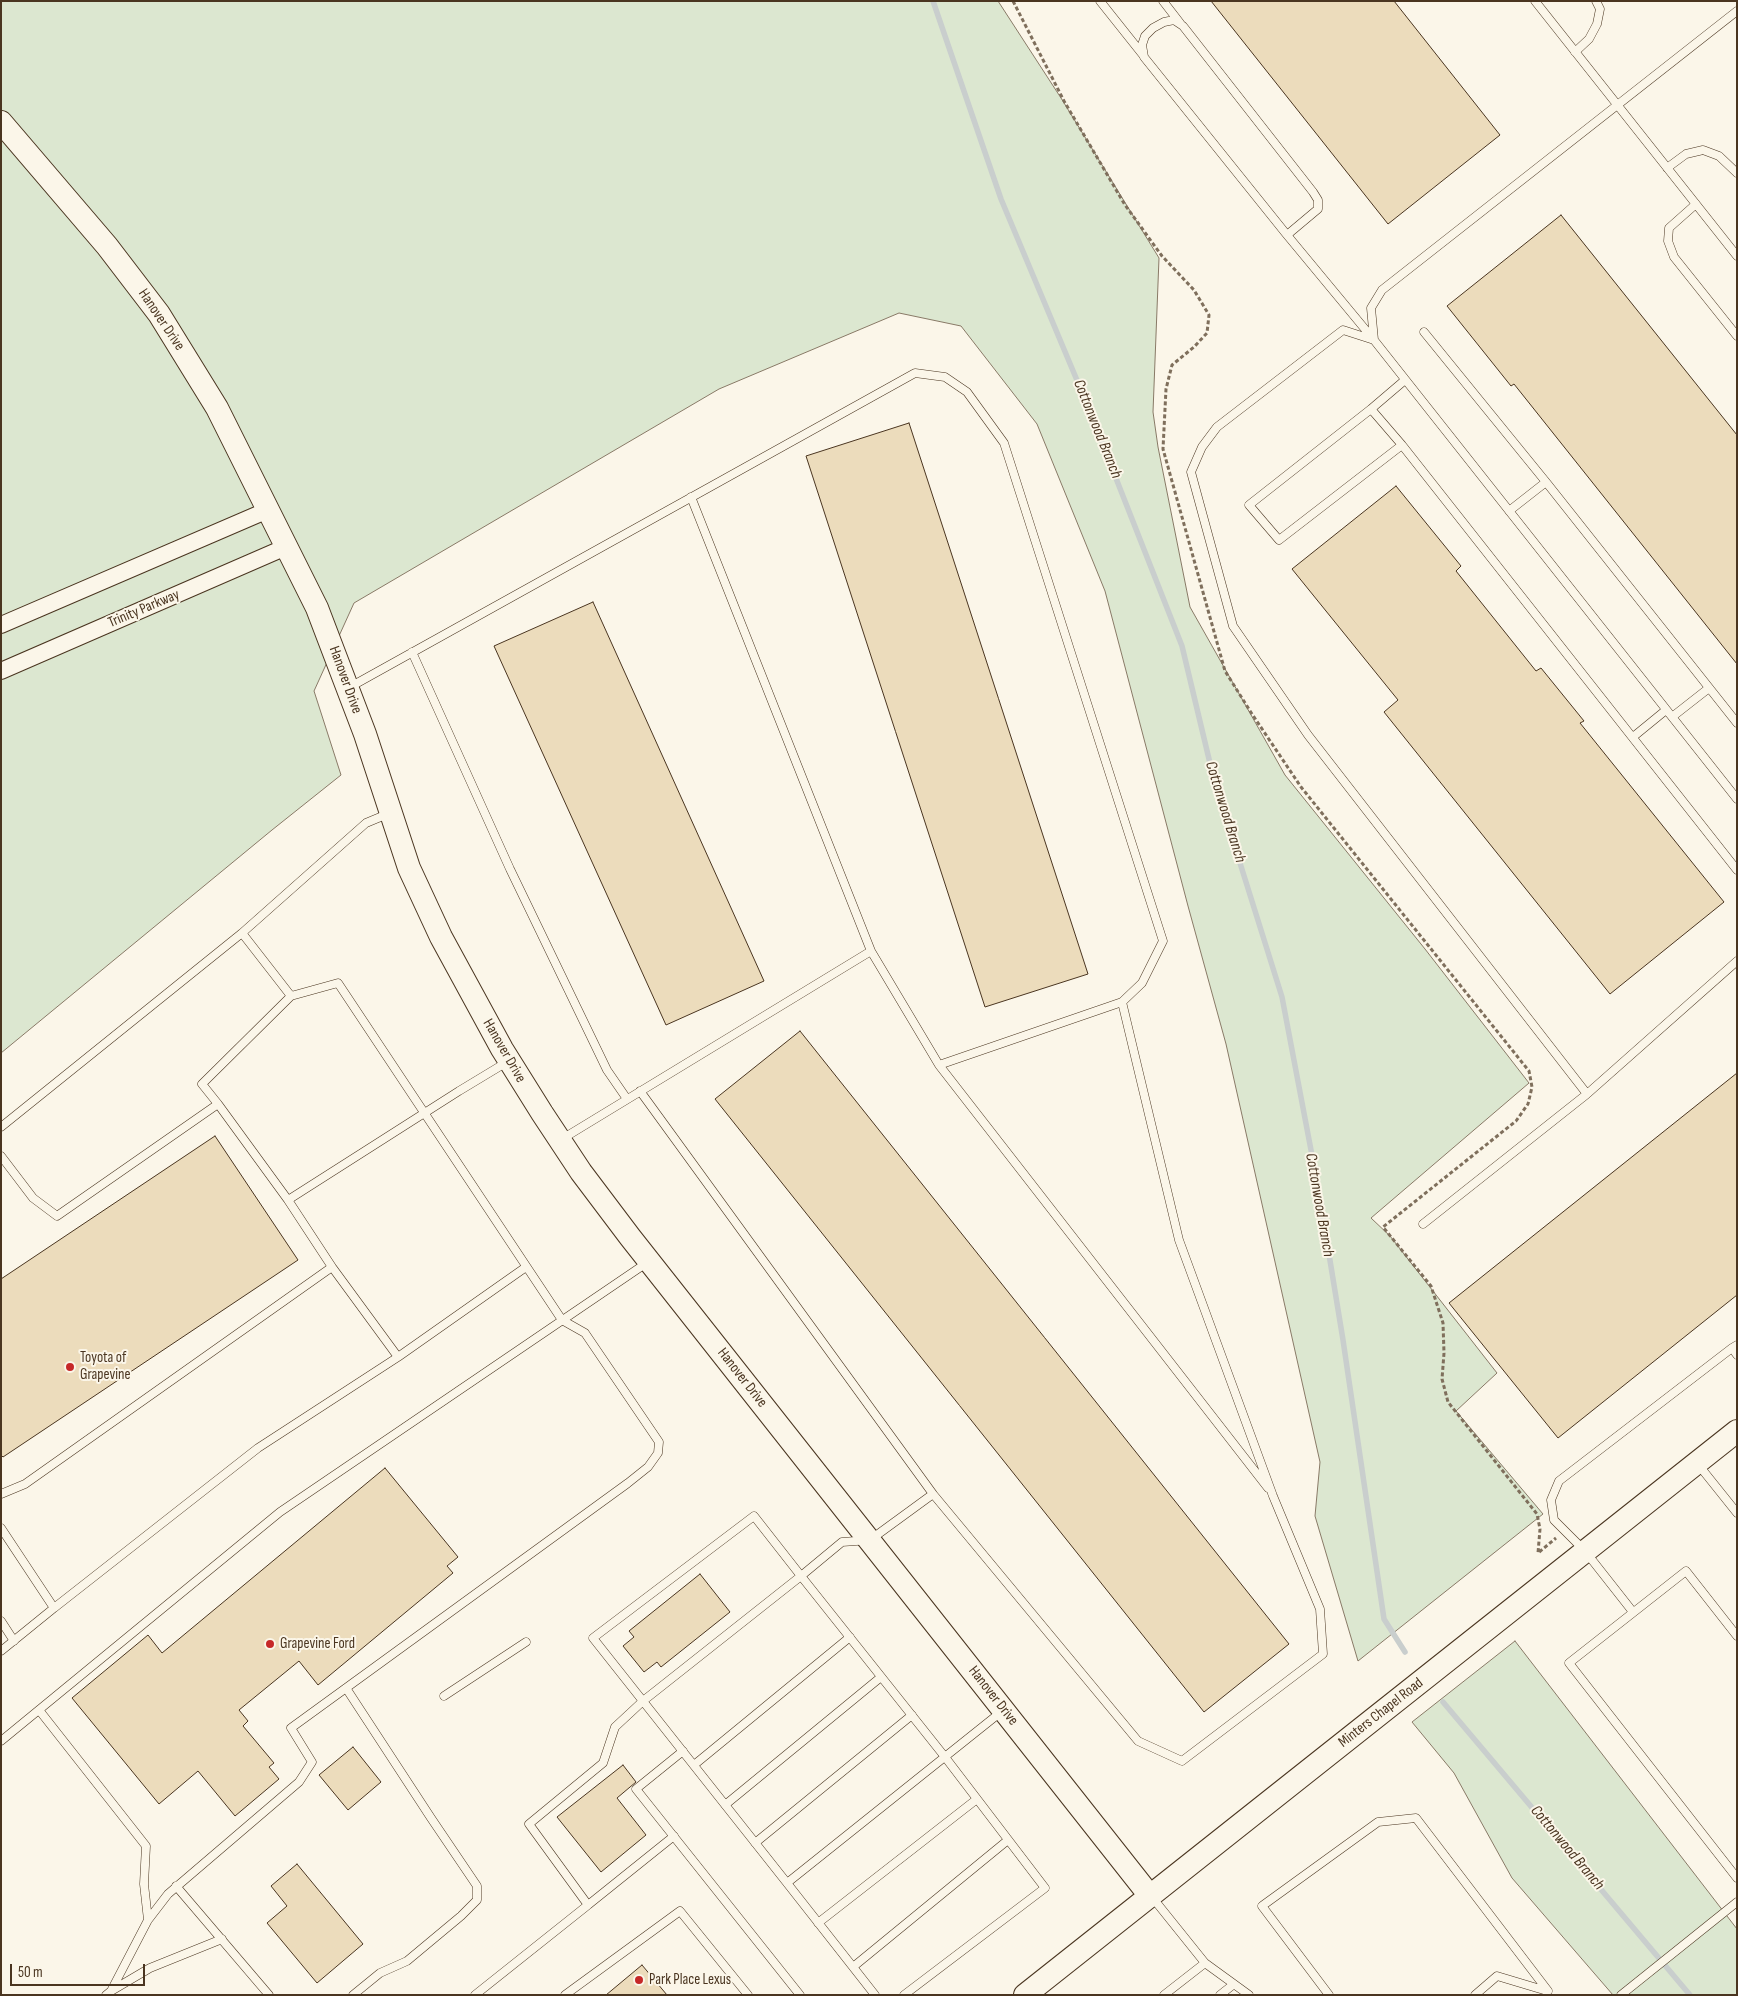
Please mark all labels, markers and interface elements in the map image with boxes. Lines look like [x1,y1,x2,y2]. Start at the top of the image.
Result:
street label: Hanover Drive [134,286,188,354]
water label: Cottonwood Branch [1068,377,1126,481]
street label: Trinity Parkway [106,586,182,632]
street label: Hanover Drive [324,644,366,716]
water label: Cottonwood Branch [1200,759,1250,865]
street label: Hanover Drive [479,1016,529,1086]
water label: Cottonwood Branch [1300,1152,1338,1258]
street label: Hanover Drive [713,1345,771,1411]
place label: Toyota of Grapevine [80,1349,131,1384]
marker: Toyota of Grapevine [64,1361,76,1373]
place label: Grapevine Ford [280,1635,355,1653]
marker: Grapevine Ford [264,1638,276,1650]
street label: Hanover Drive [964,1663,1022,1729]
street label: Minters Chapel Road [1335,1674,1427,1752]
water label: Cottonwood Branch [1526,1802,1608,1894]
scale bar [12,1954,148,1986]
text: 50 m [18,1963,43,1982]
place label: Park Place Lexus [649,1971,731,1989]
marker: Park Place Lexus [633,1974,645,1986]

